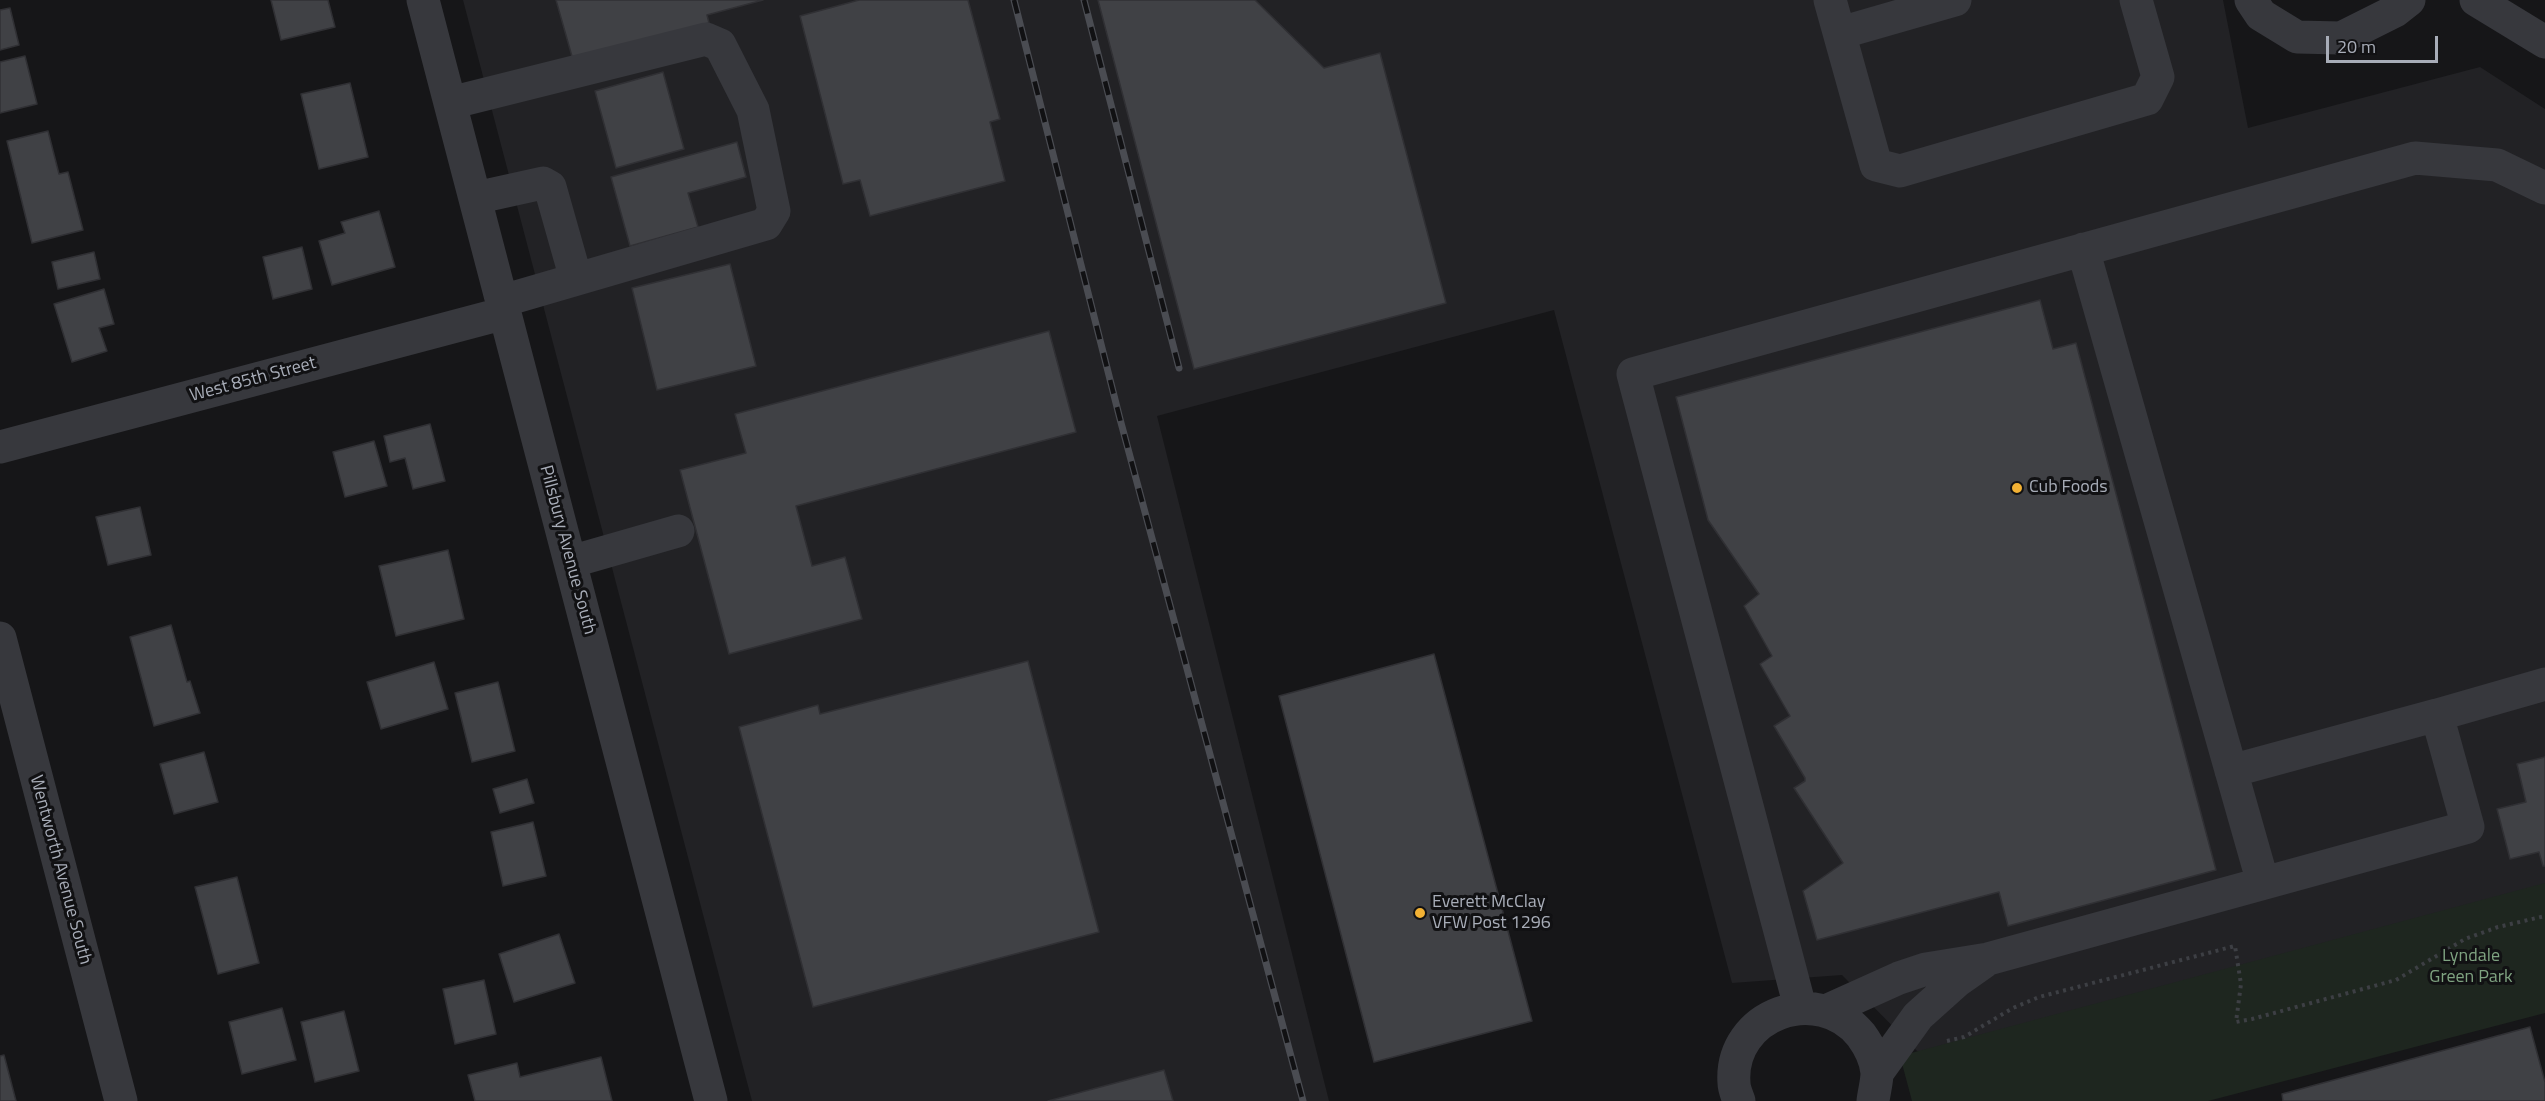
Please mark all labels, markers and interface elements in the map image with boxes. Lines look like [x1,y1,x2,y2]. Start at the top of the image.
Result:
scale bar [2329,24,2442,62]
text: 20 m [2337,33,2376,60]
street label: West 85th Street [187,353,319,407]
street label: Pillsbury Avenue South [534,463,600,637]
place label: Cub Foods [2029,477,2108,499]
marker: Cub Foods [2010,481,2024,495]
street label: Wentworth Avenue South [24,773,96,967]
place label: Everett McClay VFW Post 1296 [1432,892,1551,934]
marker: Everett McClay VFW Post 1296 [1413,906,1427,920]
park label: Lyndale Green Park [2429,946,2513,988]

